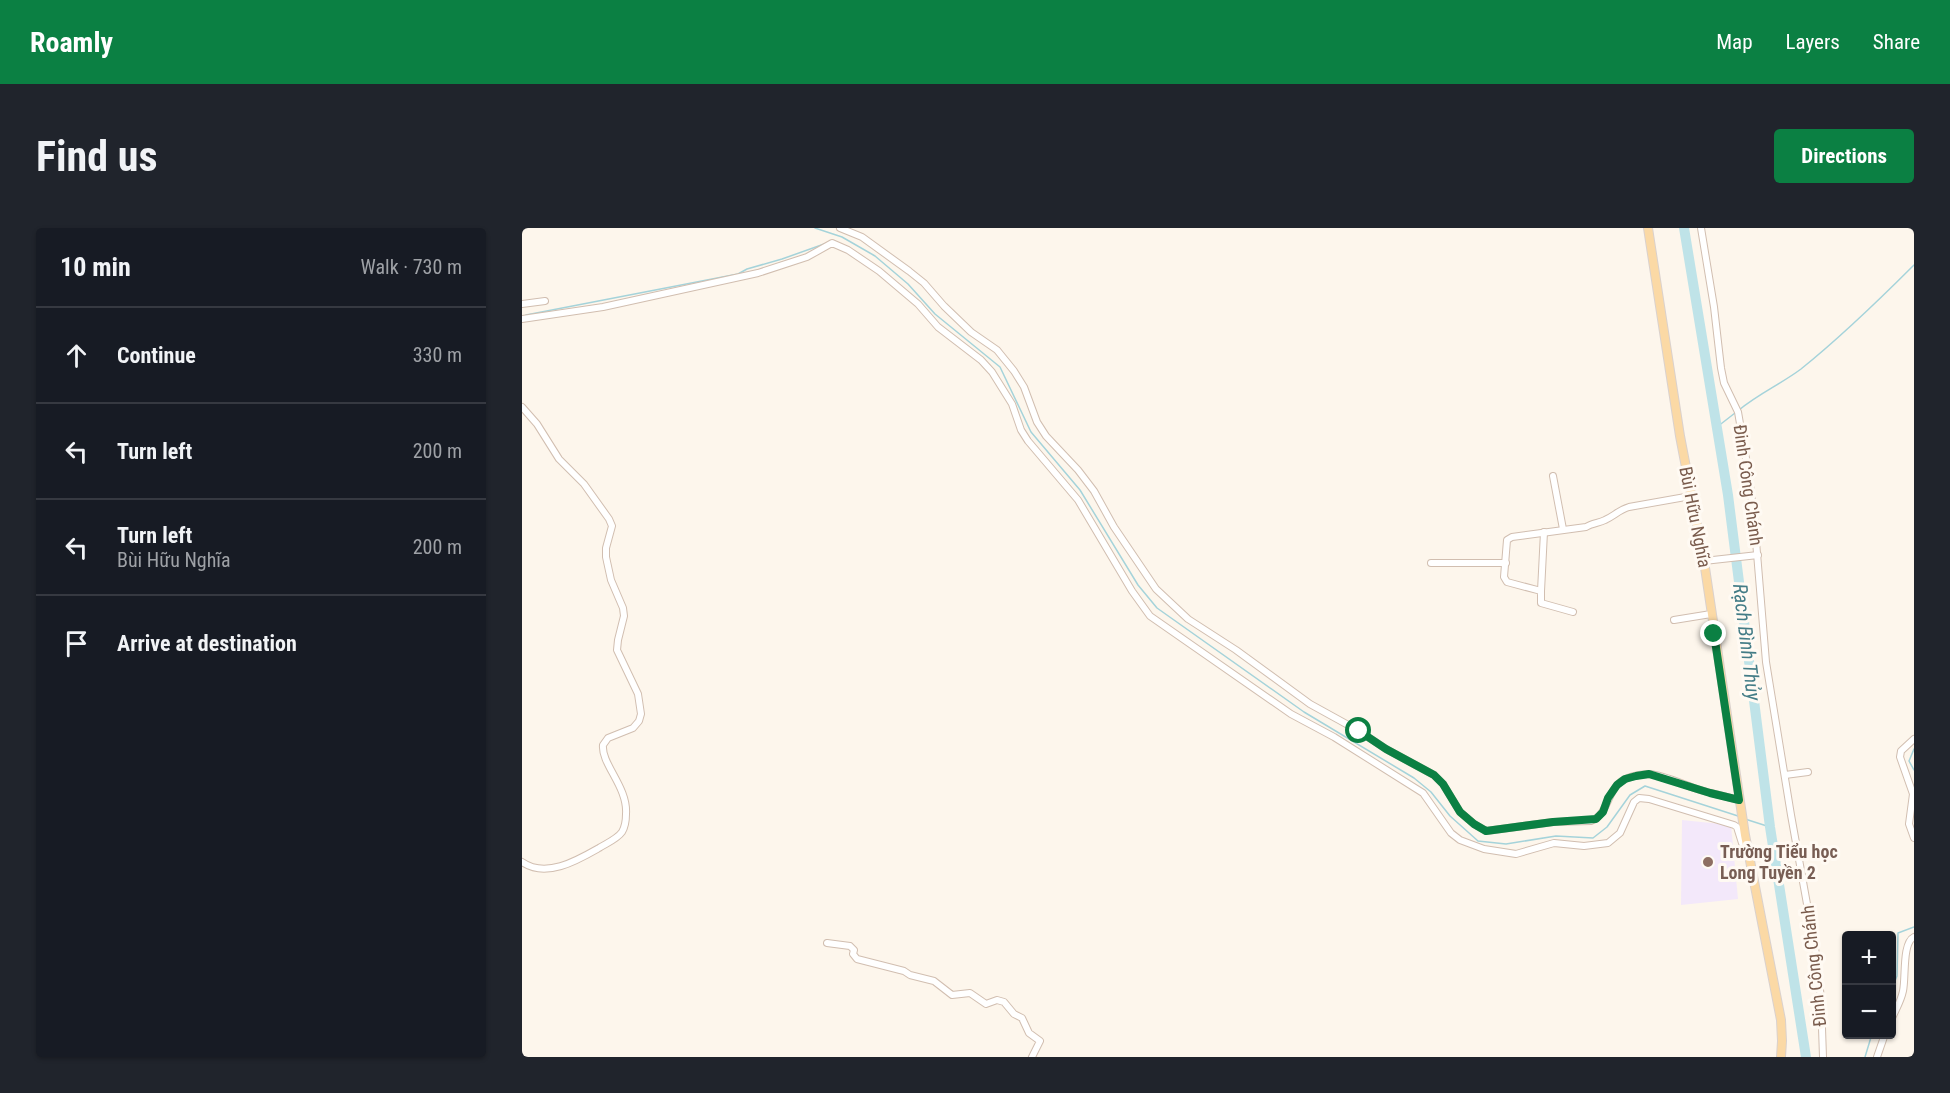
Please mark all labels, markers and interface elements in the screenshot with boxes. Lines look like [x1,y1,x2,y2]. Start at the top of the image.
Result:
text: Roamly [30,26,113,59]
text: Map [1716,30,1753,54]
text: Layers [1786,30,1840,54]
text: Share [1873,30,1920,54]
button: Directions [1774,129,1914,183]
text: Find us [36,132,157,181]
text: 10 min [60,252,131,282]
text: Walk · 730 m [361,255,462,279]
icon: ahead [60,339,93,372]
text: Continue [117,343,196,368]
text: 330 m [413,343,462,367]
street label: Đinh Công Chánh [1730,423,1767,547]
icon: left [60,435,93,468]
text: Turn left [117,439,192,464]
text: 200 m [413,439,462,463]
street label: Bùi Hữu Nghĩa [1675,465,1716,569]
text: Turn left [117,523,192,548]
icon: left [60,531,93,564]
text: 200 m [413,535,462,559]
text: Bùi Hữu Nghĩa [117,548,231,572]
water label: Rạch Bình Thủy [1728,582,1766,703]
route end [1700,620,1726,646]
icon: arrive [60,627,93,660]
text: Arrive at destination [117,631,297,656]
route start [1345,717,1371,743]
place label: Trường Tiểu học Long Tuyền 2 [1720,841,1838,883]
marker: Trường Tiểu học Long Tuyền 2 [1701,855,1715,869]
street label: Đinh Công Chánh [1797,904,1830,1028]
map controls [1842,931,1896,1039]
button: + [1842,931,1896,985]
button: − [1842,985,1896,1039]

